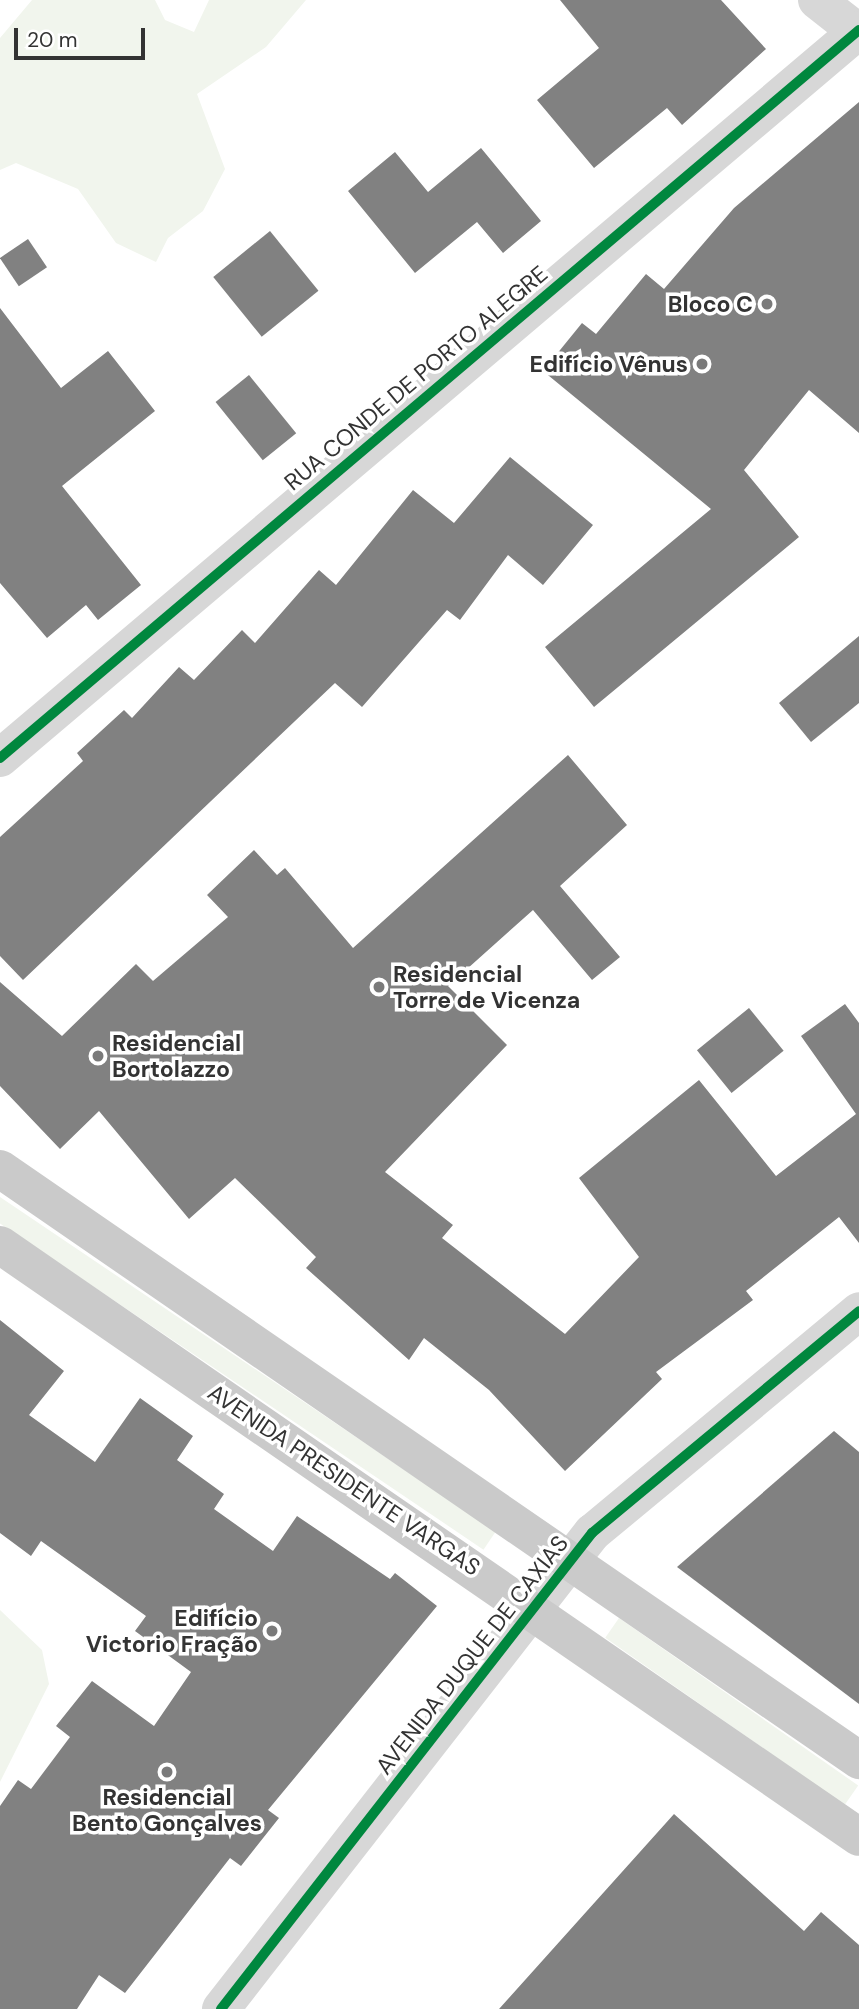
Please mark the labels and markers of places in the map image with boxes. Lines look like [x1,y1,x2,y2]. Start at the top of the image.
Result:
place label: Bloco C [668,290,753,318]
marker: Bloco C [759,296,775,312]
place label: Edifício Vênus [530,350,688,378]
marker: Edifício Vênus [694,356,710,372]
place label: Residencial Torre de Vicenza [393,960,580,1014]
marker: Residencial Torre de Vicenza [371,979,387,995]
place label: Residencial Bortolazzo [112,1029,241,1083]
marker: Residencial Bortolazzo [90,1048,106,1064]
place label: Edifício Victorio Fração [86,1604,258,1658]
marker: Edifício Victorio Fração [264,1623,280,1639]
marker: Residencial Bento Gonçalves [159,1764,175,1780]
place label: Residencial Bento Gonçalves [72,1783,262,1837]

